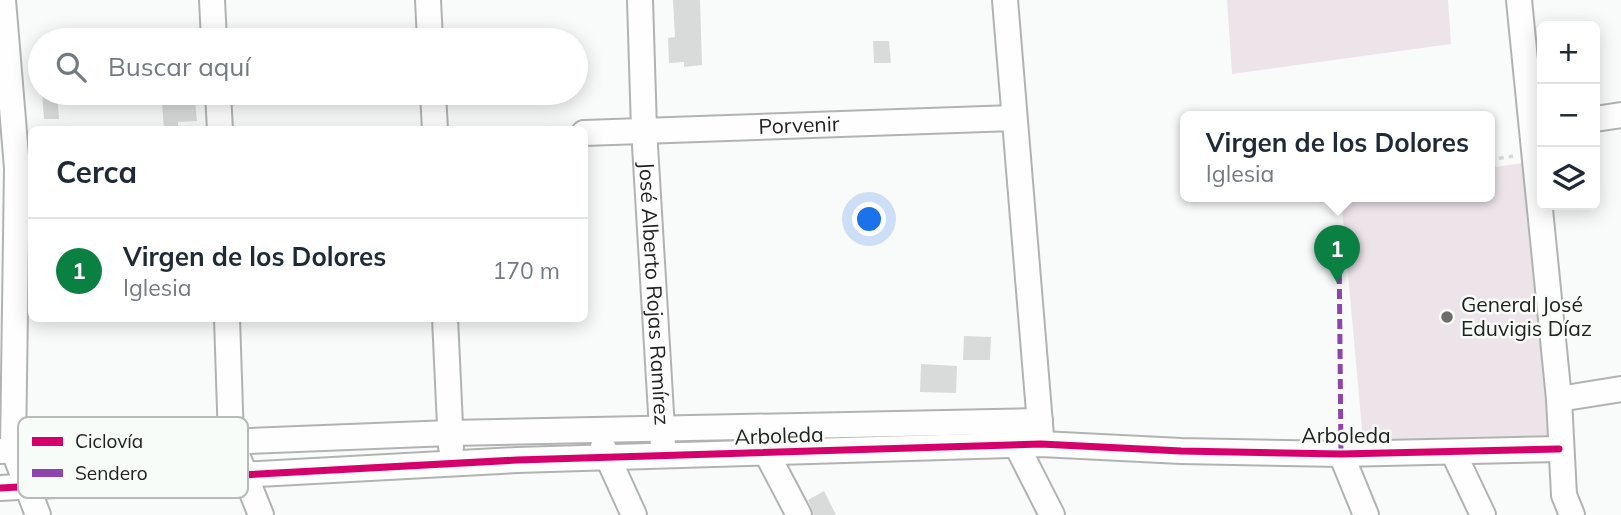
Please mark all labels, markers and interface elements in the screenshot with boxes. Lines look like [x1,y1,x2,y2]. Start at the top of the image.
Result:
map controls [1537,21,1600,210]
button: + [1537,21,1600,84]
search box [28,28,588,105]
icon: search [52,48,90,86]
text: Buscar aquí [108,50,251,83]
button: − [1537,84,1600,147]
street label: Porvenir [758,110,840,139]
popup [1180,111,1495,202]
text: Virgen de los Dolores [1206,126,1469,159]
button: layers [1537,147,1600,210]
text: Cerca [56,153,137,191]
text: Iglesia [1206,159,1274,188]
street label: José Alberto Rojas Ramírez [634,161,676,426]
your location [852,202,886,236]
pin: 1 [1314,225,1360,283]
text: Virgen de los Dolores [123,240,386,273]
text: 1 [72,256,86,285]
text: 170 m [492,256,560,285]
text: Iglesia [123,273,192,302]
place label: General José Eduvigis Díaz [1461,291,1592,341]
marker: General José Eduvigis Díaz [1439,309,1455,325]
legend [18,417,248,498]
street label: Arboleda [734,420,824,450]
street label: Arboleda [1301,422,1391,448]
text: Ciclovía [75,429,143,453]
text: Sendero [75,461,148,485]

